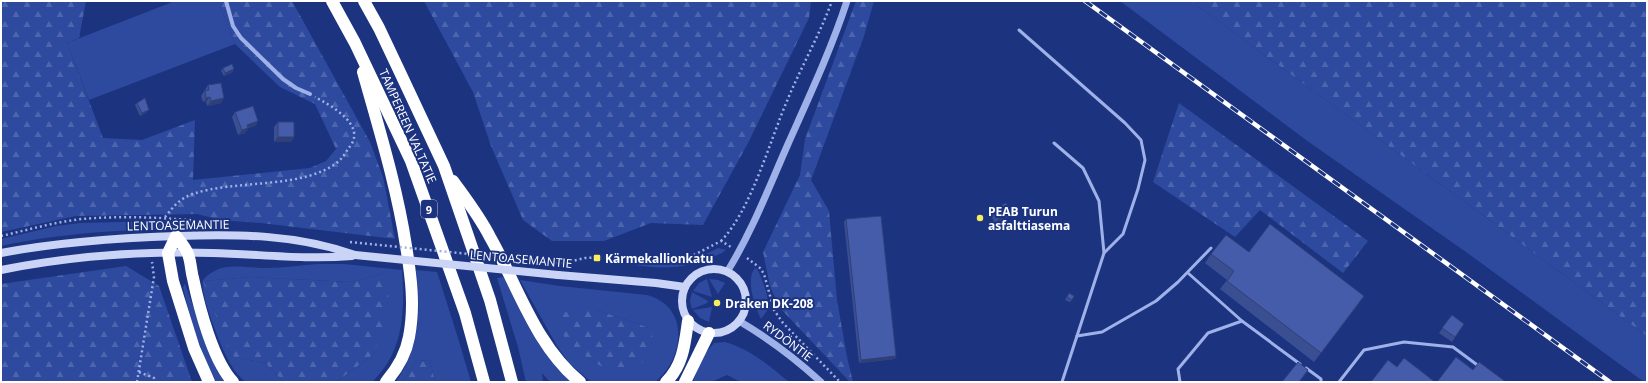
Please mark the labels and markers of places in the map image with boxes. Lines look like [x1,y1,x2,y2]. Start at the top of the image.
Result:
place label: PEAB Turun asfalttiasema [988,203,1070,234]
marker: PEAB Turun asfalttiasema [975,213,985,223]
place label: Kärmekallionkatu [605,250,713,267]
marker: Kärmekallionkatu [592,253,602,263]
place label: Draken DK-208 [725,295,814,312]
marker: Draken DK-208 [712,298,722,308]

